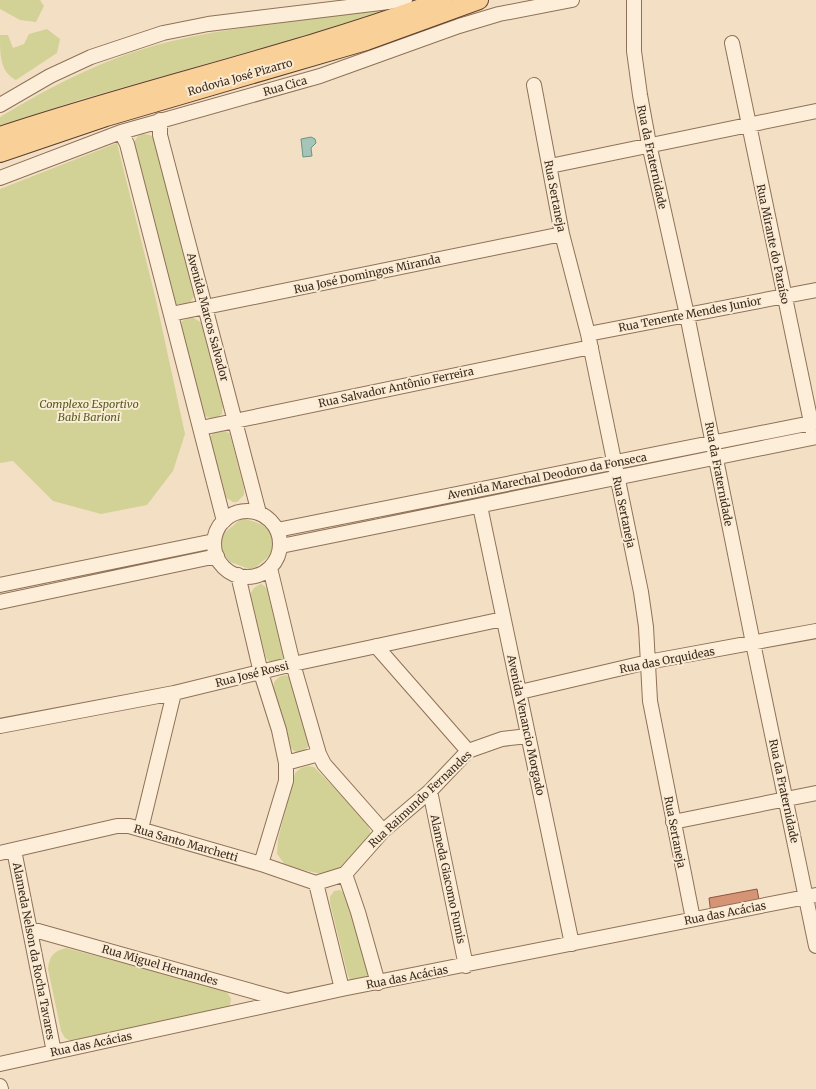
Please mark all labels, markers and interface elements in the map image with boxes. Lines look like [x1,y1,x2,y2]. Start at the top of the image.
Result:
street label: Rodovia José Pizarro [186,55,295,99]
street label: Rua Cica [261,73,309,99]
street label: Rua da Fraternidade [634,104,670,211]
street label: Rua Sertaneja [541,159,569,233]
street label: Rua Mirante do Paraíso [753,183,793,306]
street label: Avenida Marcos Salvador [184,250,232,383]
street label: Rua José Domingos Miranda [292,252,442,296]
street label: Rua Tenente Mendes Junior [617,293,763,335]
street label: Rua Salvador Antônio Ferreira [317,364,475,410]
park label: Complexo Esportivo Babi Barioni [39,397,139,424]
street label: Rua da Fraternidade [702,421,736,528]
street label: Avenida Marechal Deodoro da Fonseca [445,450,648,502]
street label: Rua Sertaneja [610,475,638,549]
street label: Rua das Orquideas [618,644,716,676]
street label: Avenida Venancio Morgado [504,652,548,797]
street label: Rua José Rossi [214,658,291,690]
street label: Rua da Fraternidade [766,738,802,845]
street label: Rua Raimundo Fernandes [365,747,475,851]
street label: Rua Sertaneja [661,795,689,869]
street label: Alameda Giacomo Fumis [427,812,469,945]
street label: Rua Santo Marchetti [132,821,240,865]
street label: Alameda Nelson da Rocha Tavares [10,860,58,1041]
street label: Rua das Acácias [683,898,767,928]
street label: Rua Miguel Hernandes [100,942,220,988]
street label: Rua das Acácias [365,962,449,992]
street label: Rua das Acácias [49,1029,133,1059]

